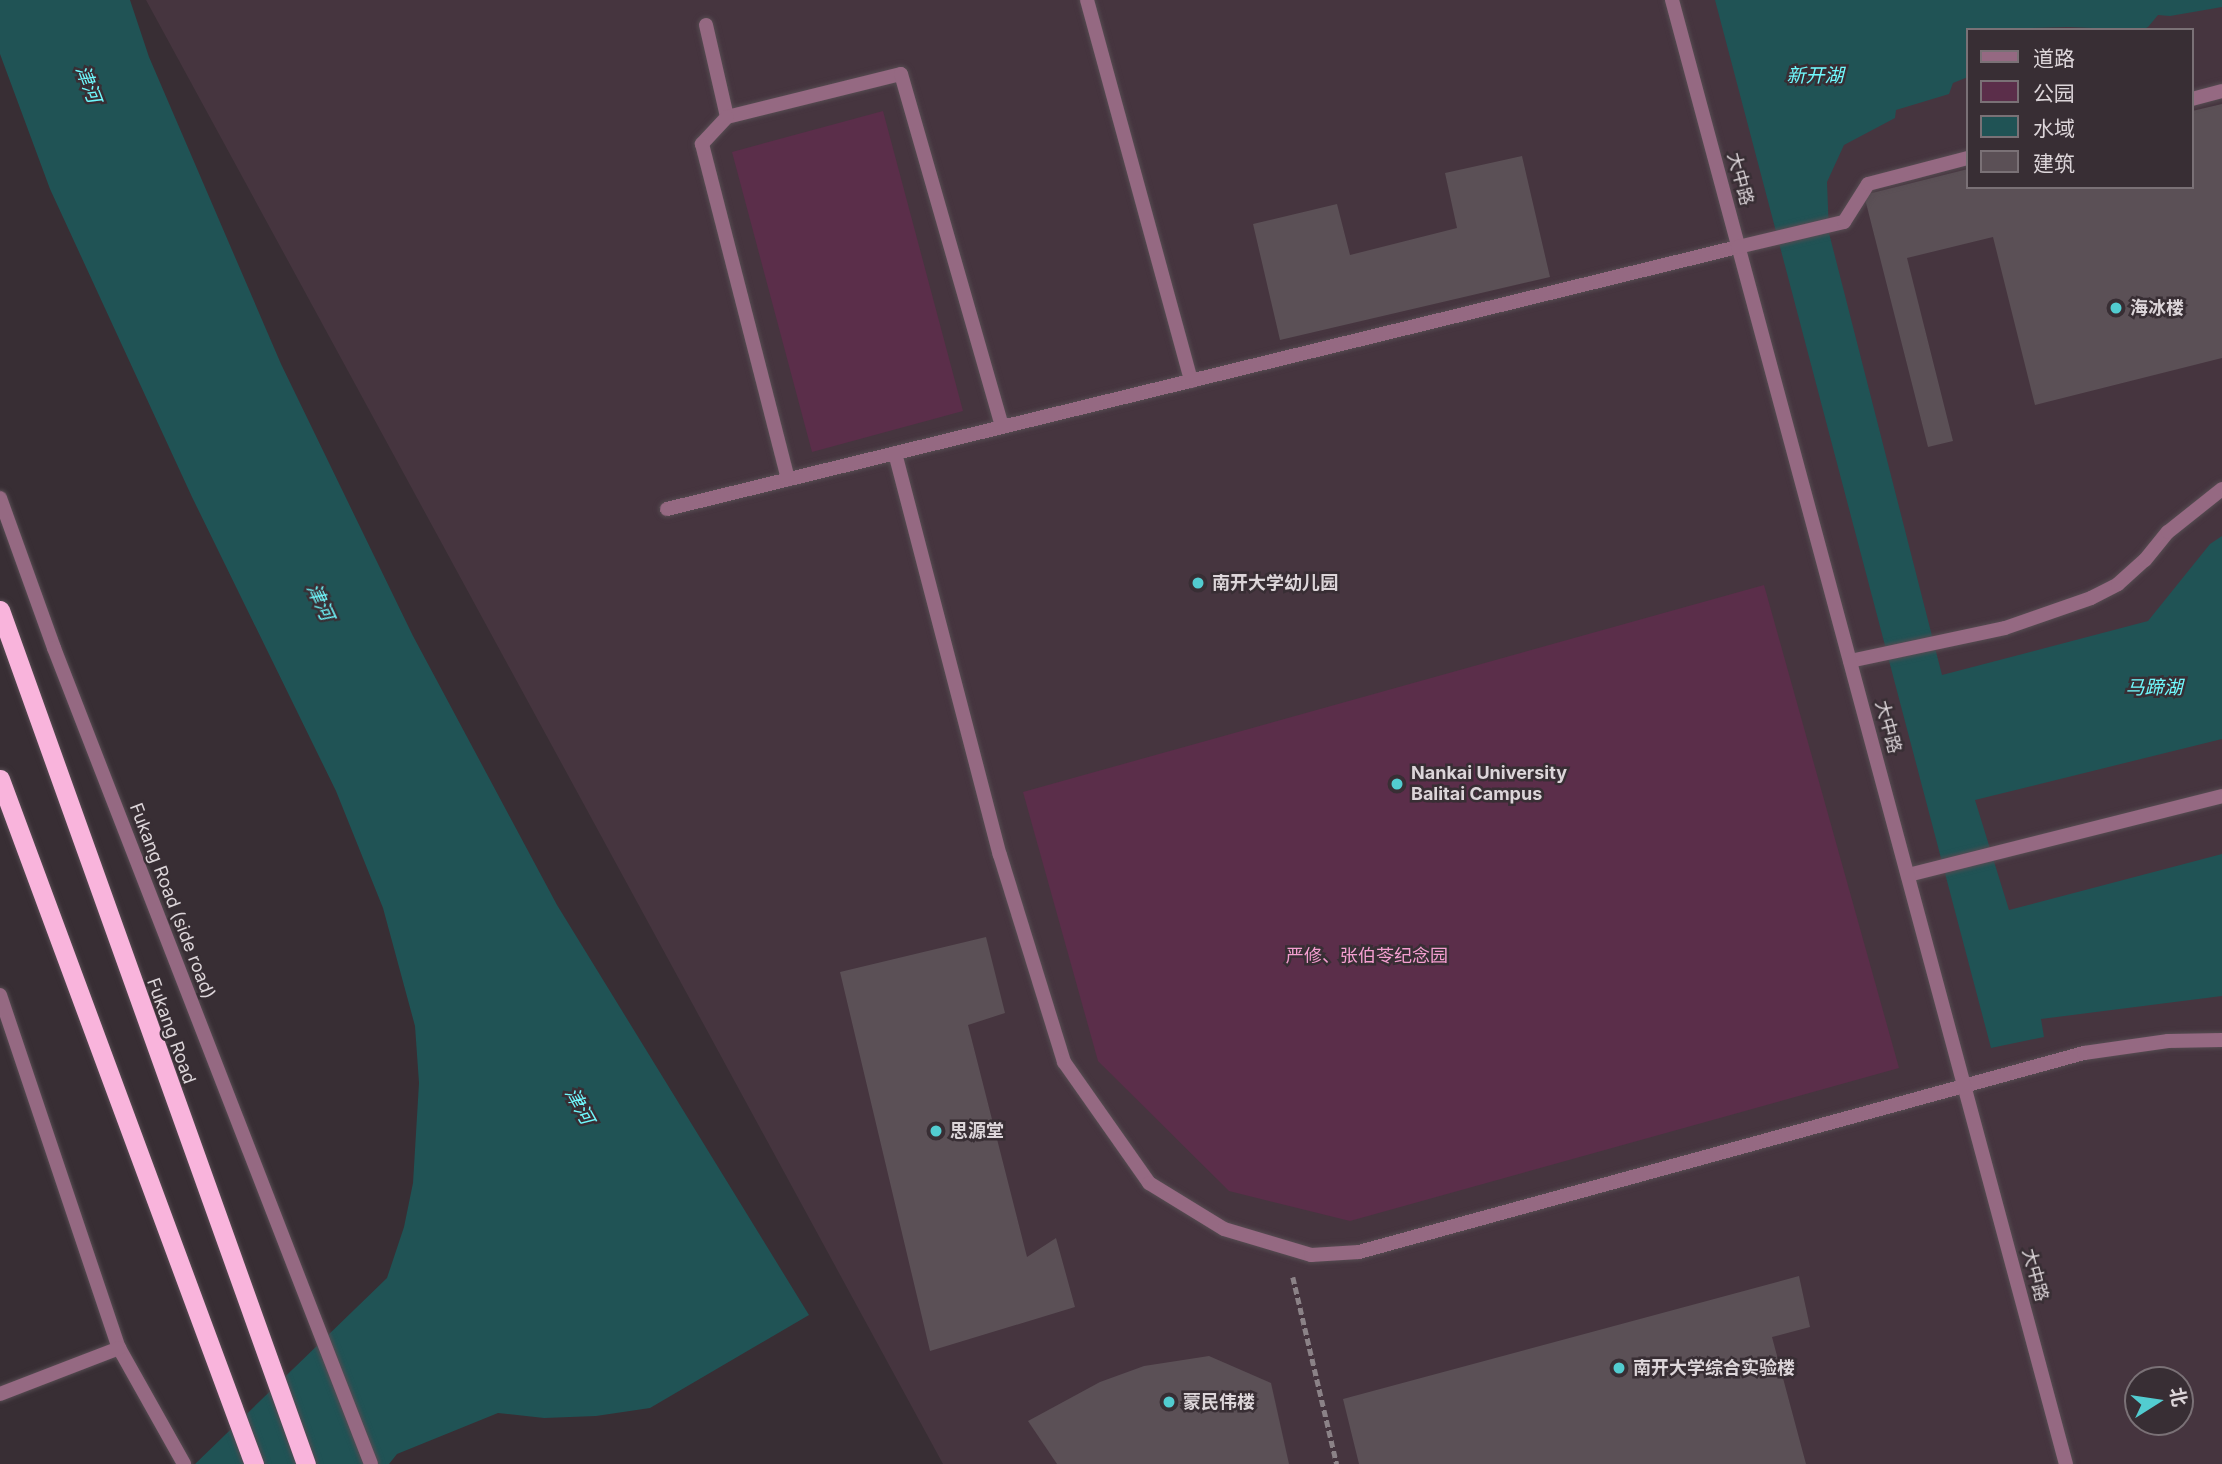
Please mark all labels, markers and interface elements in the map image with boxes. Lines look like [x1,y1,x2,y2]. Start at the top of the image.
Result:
legend [1966,28,2194,189]
text: 道路 [2033,46,2075,71]
water label: 津河 [71,62,105,106]
water label: 新开湖 [1787,65,1843,87]
text: 公园 [2033,81,2075,106]
text: 水域 [2033,116,2075,141]
street label: 大中路 [1723,150,1757,208]
text: 建筑 [2033,151,2075,176]
place label: 海冰楼 [2130,297,2184,319]
marker: 海冰楼 [2108,300,2124,316]
place label: 南开大学幼儿园 [1212,572,1338,594]
marker: 南开大学幼儿园 [1190,575,1206,591]
water label: 津河 [302,580,338,624]
water label: 马蹄湖 [2126,677,2182,699]
street label: 大中路 [1871,698,1905,756]
place label: Nankai University Balitai Campus [1411,763,1567,806]
marker: Nankai University Balitai Campus [1389,776,1405,792]
street label: Fukang Road (side road) [125,800,219,1002]
park label: 严修、张伯苓纪念园 [1286,945,1448,967]
street label: Fukang Road [142,975,200,1087]
water label: 津河 [560,1084,598,1128]
place label: 思源堂 [950,1120,1004,1142]
marker: 思源堂 [928,1123,944,1139]
street label: 大中路 [2018,1246,2052,1304]
place label: 南开大学综合实验楼 [1633,1357,1795,1379]
marker: 南开大学综合实验楼 [1611,1360,1627,1376]
north arrow [2124,1366,2194,1436]
text: 北 [2165,1385,2191,1409]
place label: 蒙民伟楼 [1183,1391,1255,1413]
marker: 蒙民伟楼 [1161,1394,1177,1410]

